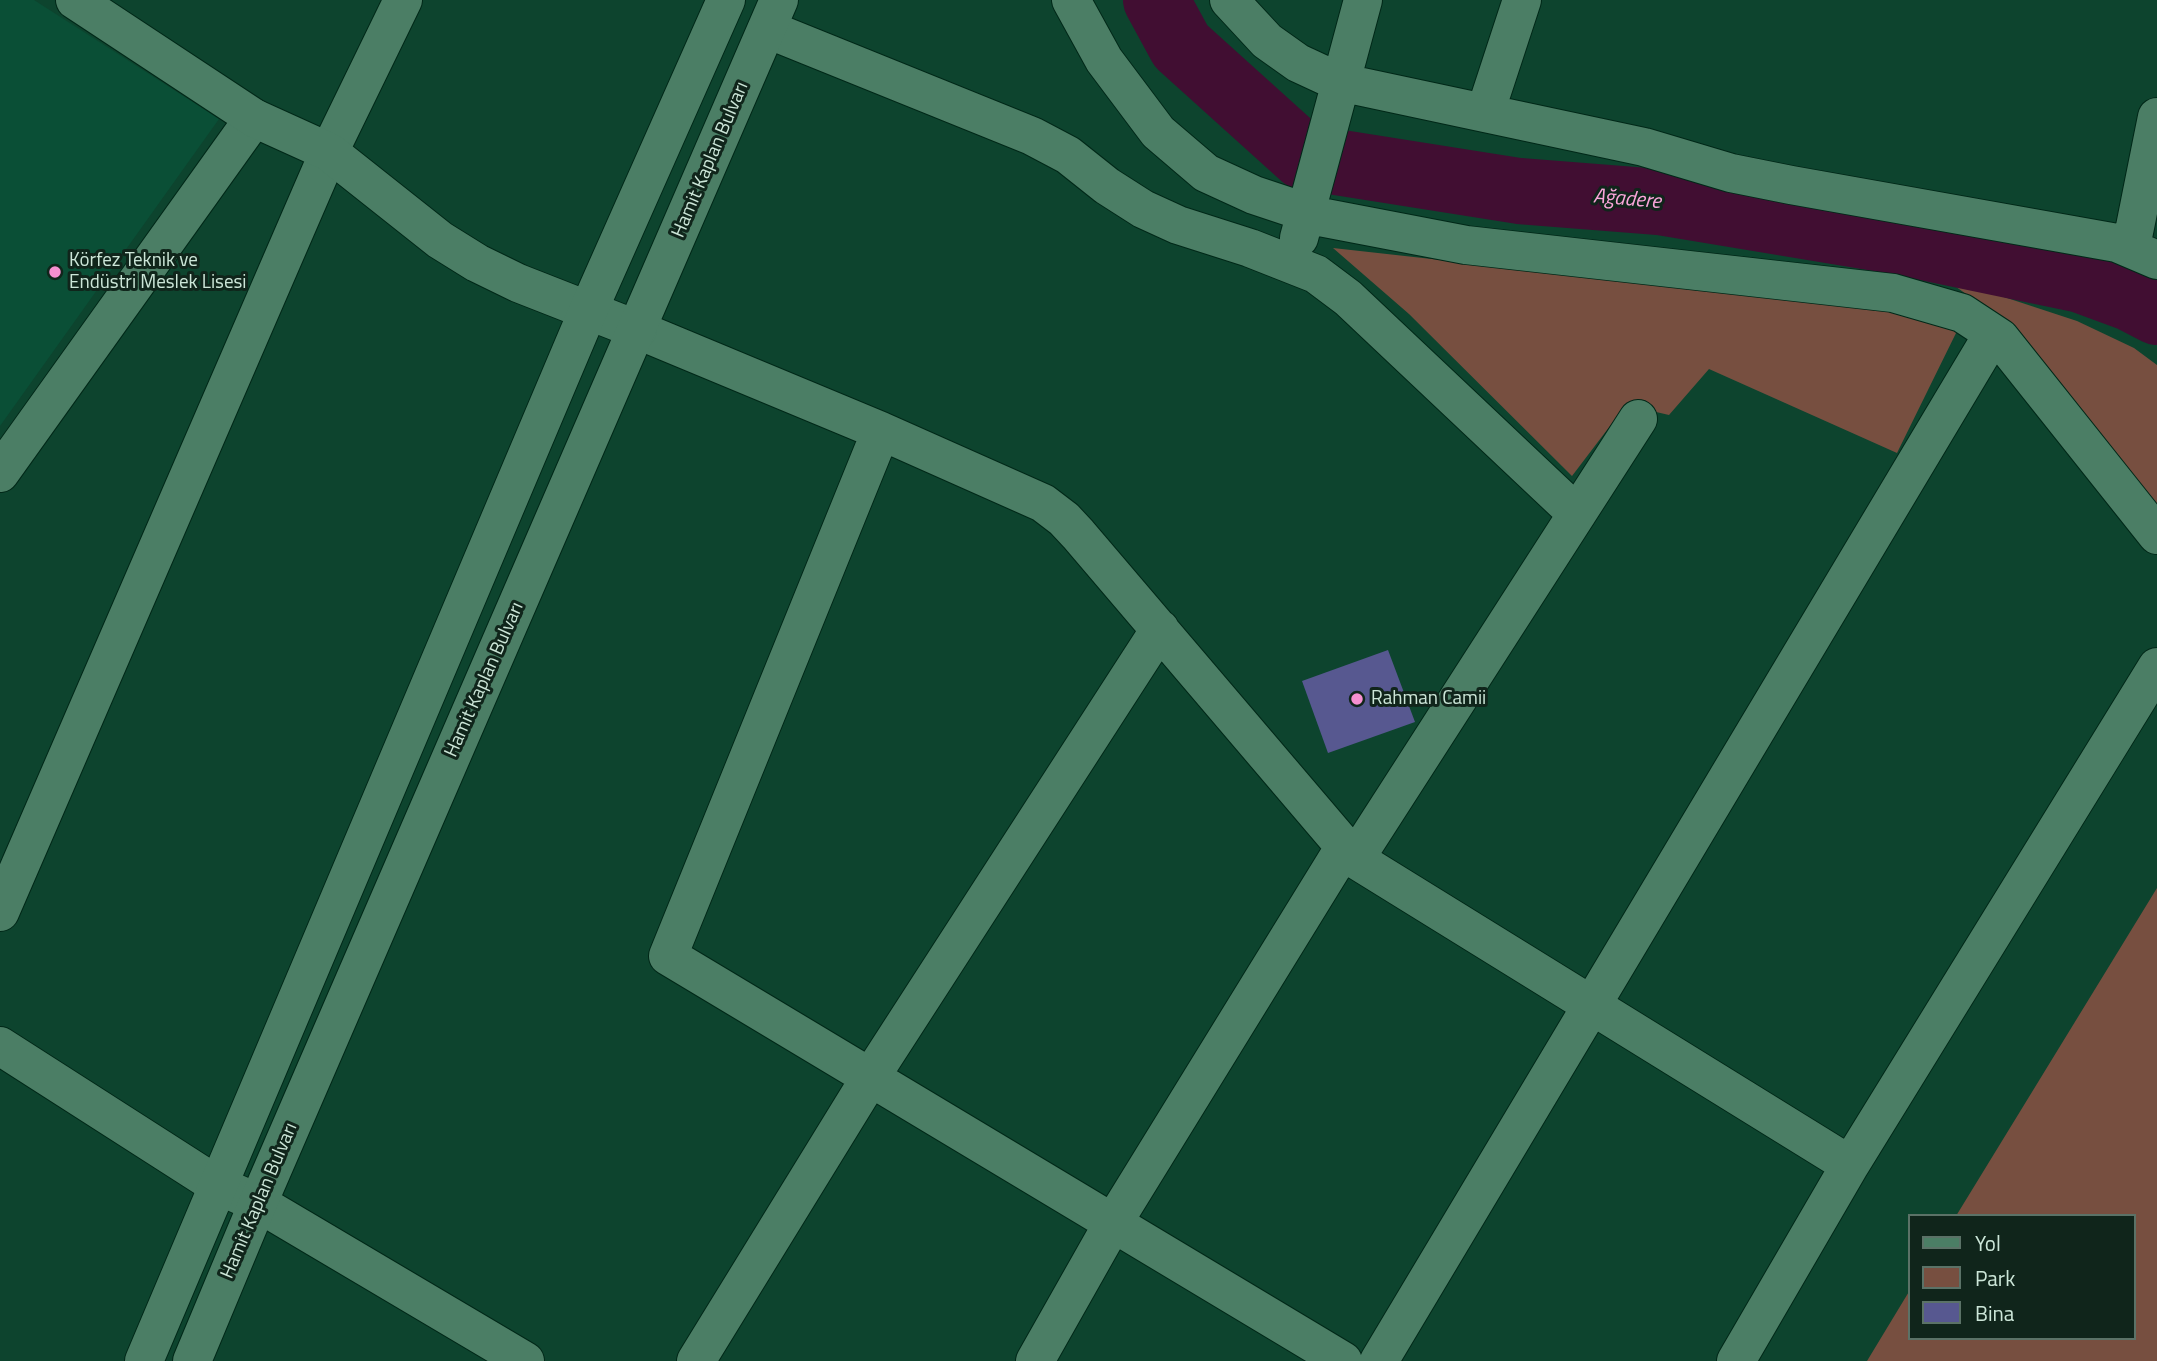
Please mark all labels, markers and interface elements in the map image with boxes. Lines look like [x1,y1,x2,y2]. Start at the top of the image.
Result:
street label: Hamit Kaplan Bulvarı [668,79,754,241]
water label: Ağadere [1592,184,1662,216]
place label: Körfez Teknik ve Endüstri Meslek Lisesi [69,250,247,294]
marker: Körfez Teknik ve Endüstri Meslek Lisesi [47,264,63,280]
street label: Hamit Kaplan Bulvarı [441,599,529,761]
place label: Rahman Camii [1371,688,1486,710]
marker: Rahman Camii [1349,691,1365,707]
street label: Hamit Kaplan Bulvarı [217,1120,303,1282]
legend [1909,1214,2136,1340]
text: Yol [1975,1227,2001,1259]
text: Park [1975,1262,2015,1294]
text: Bina [1975,1297,2014,1329]

